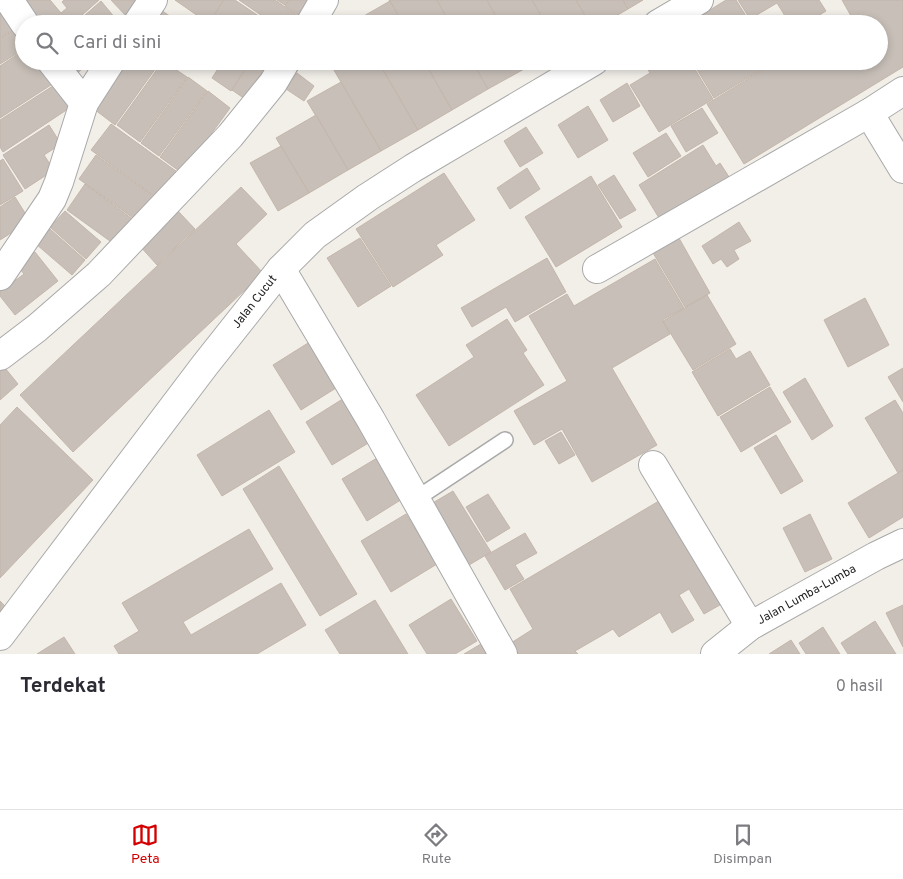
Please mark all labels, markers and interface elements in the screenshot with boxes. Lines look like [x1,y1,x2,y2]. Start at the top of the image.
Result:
search box [15,15,888,70]
icon: search [33,29,61,57]
text: Cari di sini [73,31,161,55]
street label: Jalan Cucut [229,272,281,332]
street label: Jalan Lumba-Lumba [755,561,859,629]
text: Terdekat [20,673,106,700]
text: 0 hasil [836,677,883,697]
tab: Peta [131,821,160,868]
tab: Rute [422,821,451,868]
tab: Disimpan [713,821,772,868]

